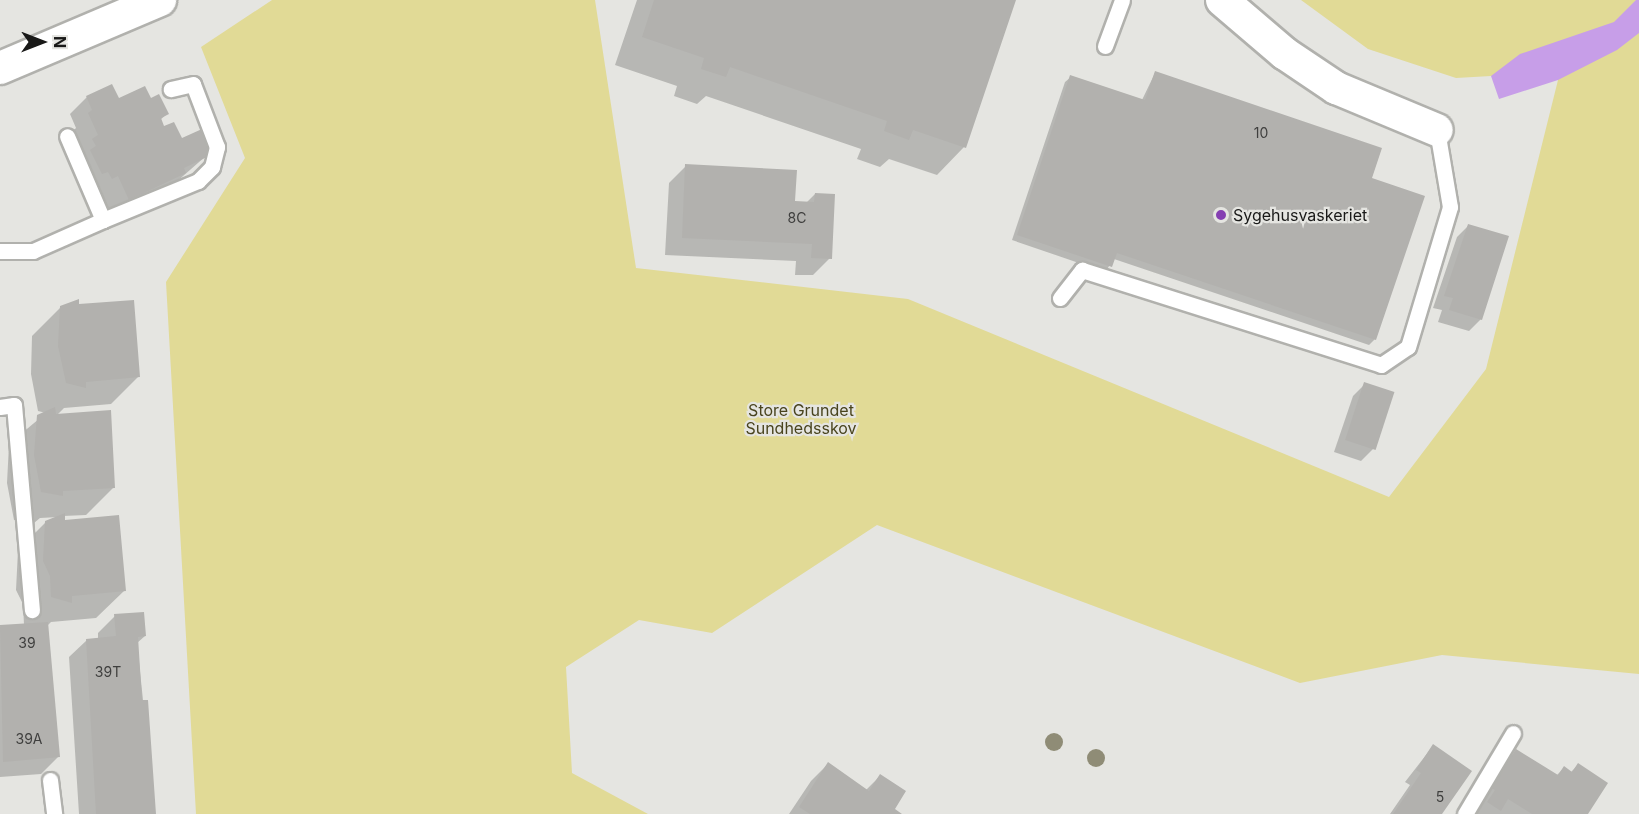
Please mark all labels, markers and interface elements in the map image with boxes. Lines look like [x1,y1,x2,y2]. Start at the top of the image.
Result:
north arrow [12,12,72,72]
text: N [50,36,70,48]
house number: 10 [1254,125,1268,141]
place label: Sygehusvaskeriet [1233,205,1367,225]
marker: Sygehusvaskeriet [1214,208,1228,222]
house number: 8C [788,210,806,226]
park label: Store Grundet Sundhedsskov [745,400,857,438]
house number: 39 [18,635,36,651]
house number: 39T [95,664,121,680]
house number: 39A [16,731,42,747]
house number: 5 [1436,789,1444,805]

